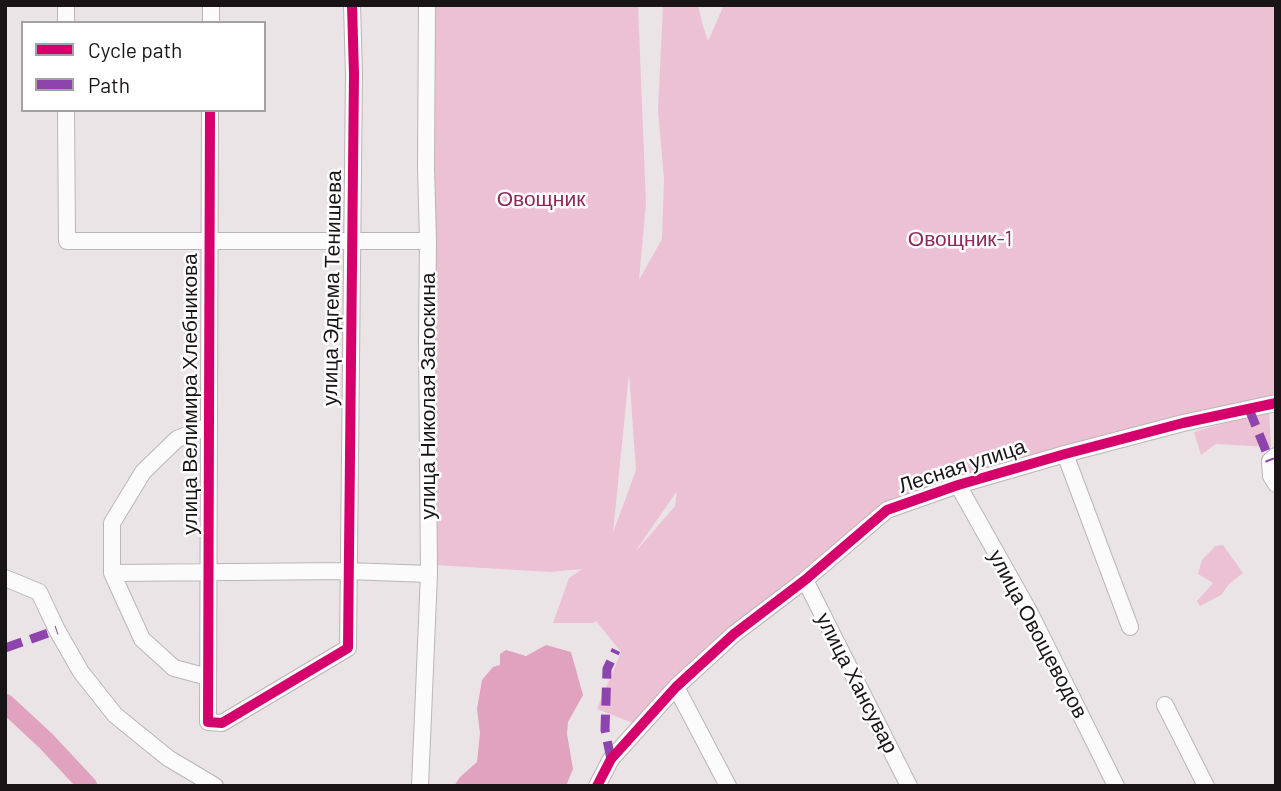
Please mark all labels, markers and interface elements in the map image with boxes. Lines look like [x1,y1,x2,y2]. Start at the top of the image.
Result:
legend [21,21,266,112]
text: Cycle path [88,37,182,62]
text: Path [88,72,130,97]
street label: улица Эдгема Тенишева [317,170,347,406]
park label: Овощник [497,186,585,212]
park label: Овощник-1 [908,226,1012,252]
street label: улица Велимира Хлебникова [177,253,203,535]
street label: улица Николая Загоскина [415,273,441,519]
street label: Лесная улица [895,434,1029,498]
street label: улица Овощеводов [983,546,1093,722]
street label: улица Хансувар [811,608,903,758]

